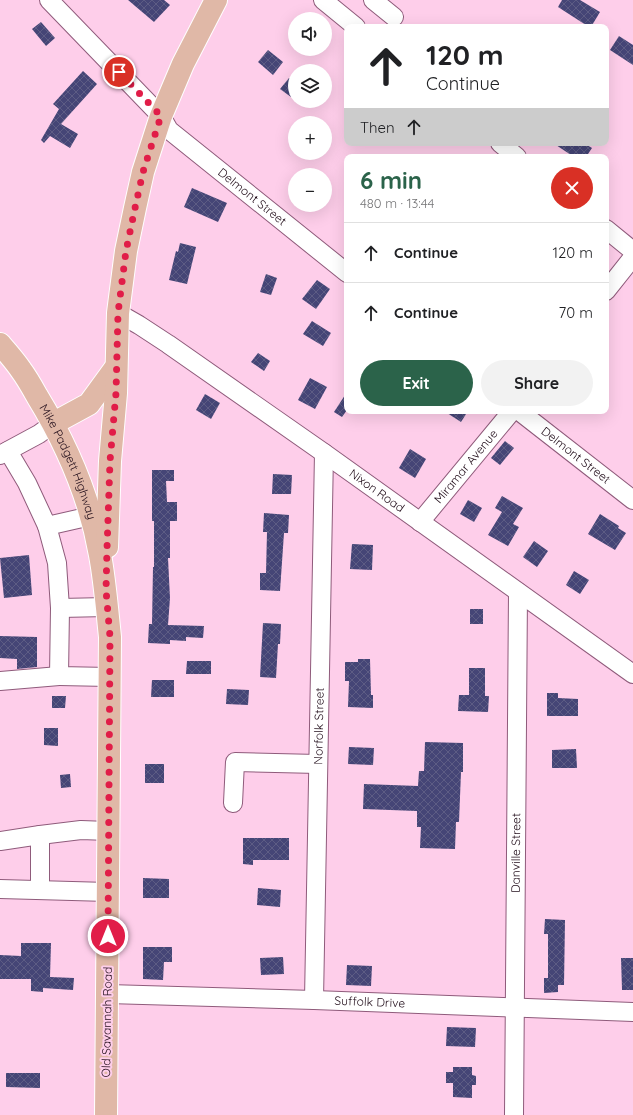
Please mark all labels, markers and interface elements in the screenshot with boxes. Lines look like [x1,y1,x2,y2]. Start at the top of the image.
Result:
map controls [288,12,332,212]
button: sound [288,12,332,56]
text: 120 m [426,37,504,72]
icon: ahead [360,40,412,92]
pin [102,55,136,89]
icon: arrive [108,61,130,83]
button: layers [288,64,332,108]
text: Continue [426,72,500,95]
button: + [288,116,332,160]
icon: ahead [403,116,425,138]
text: Then [360,118,395,137]
street label: Delmont Street [215,164,290,228]
text: 6 min [360,165,422,195]
button: close [551,167,593,209]
button: − [288,168,332,212]
text: 480 m · 13:44 [360,195,434,211]
icon: ahead [360,242,382,264]
text: Continue [394,243,458,262]
text: 120 m [552,243,593,262]
icon: ahead [360,302,382,324]
text: Continue [394,303,458,322]
text: 70 m [559,303,593,322]
button: Exit [360,360,473,406]
button: Share [481,360,593,406]
street label: Mike Padgett Highway [36,401,100,521]
street label: Delmont Street [538,423,614,487]
street label: Miramar Avenue [431,426,501,506]
street label: Nixon Road [347,466,408,515]
street label: Norfolk Street [310,687,327,765]
street label: Danville Street [508,813,523,893]
position arrow [87,915,129,957]
street label: Old Savannah Road [98,966,115,1078]
street label: Suffolk Drive [334,993,406,1010]

